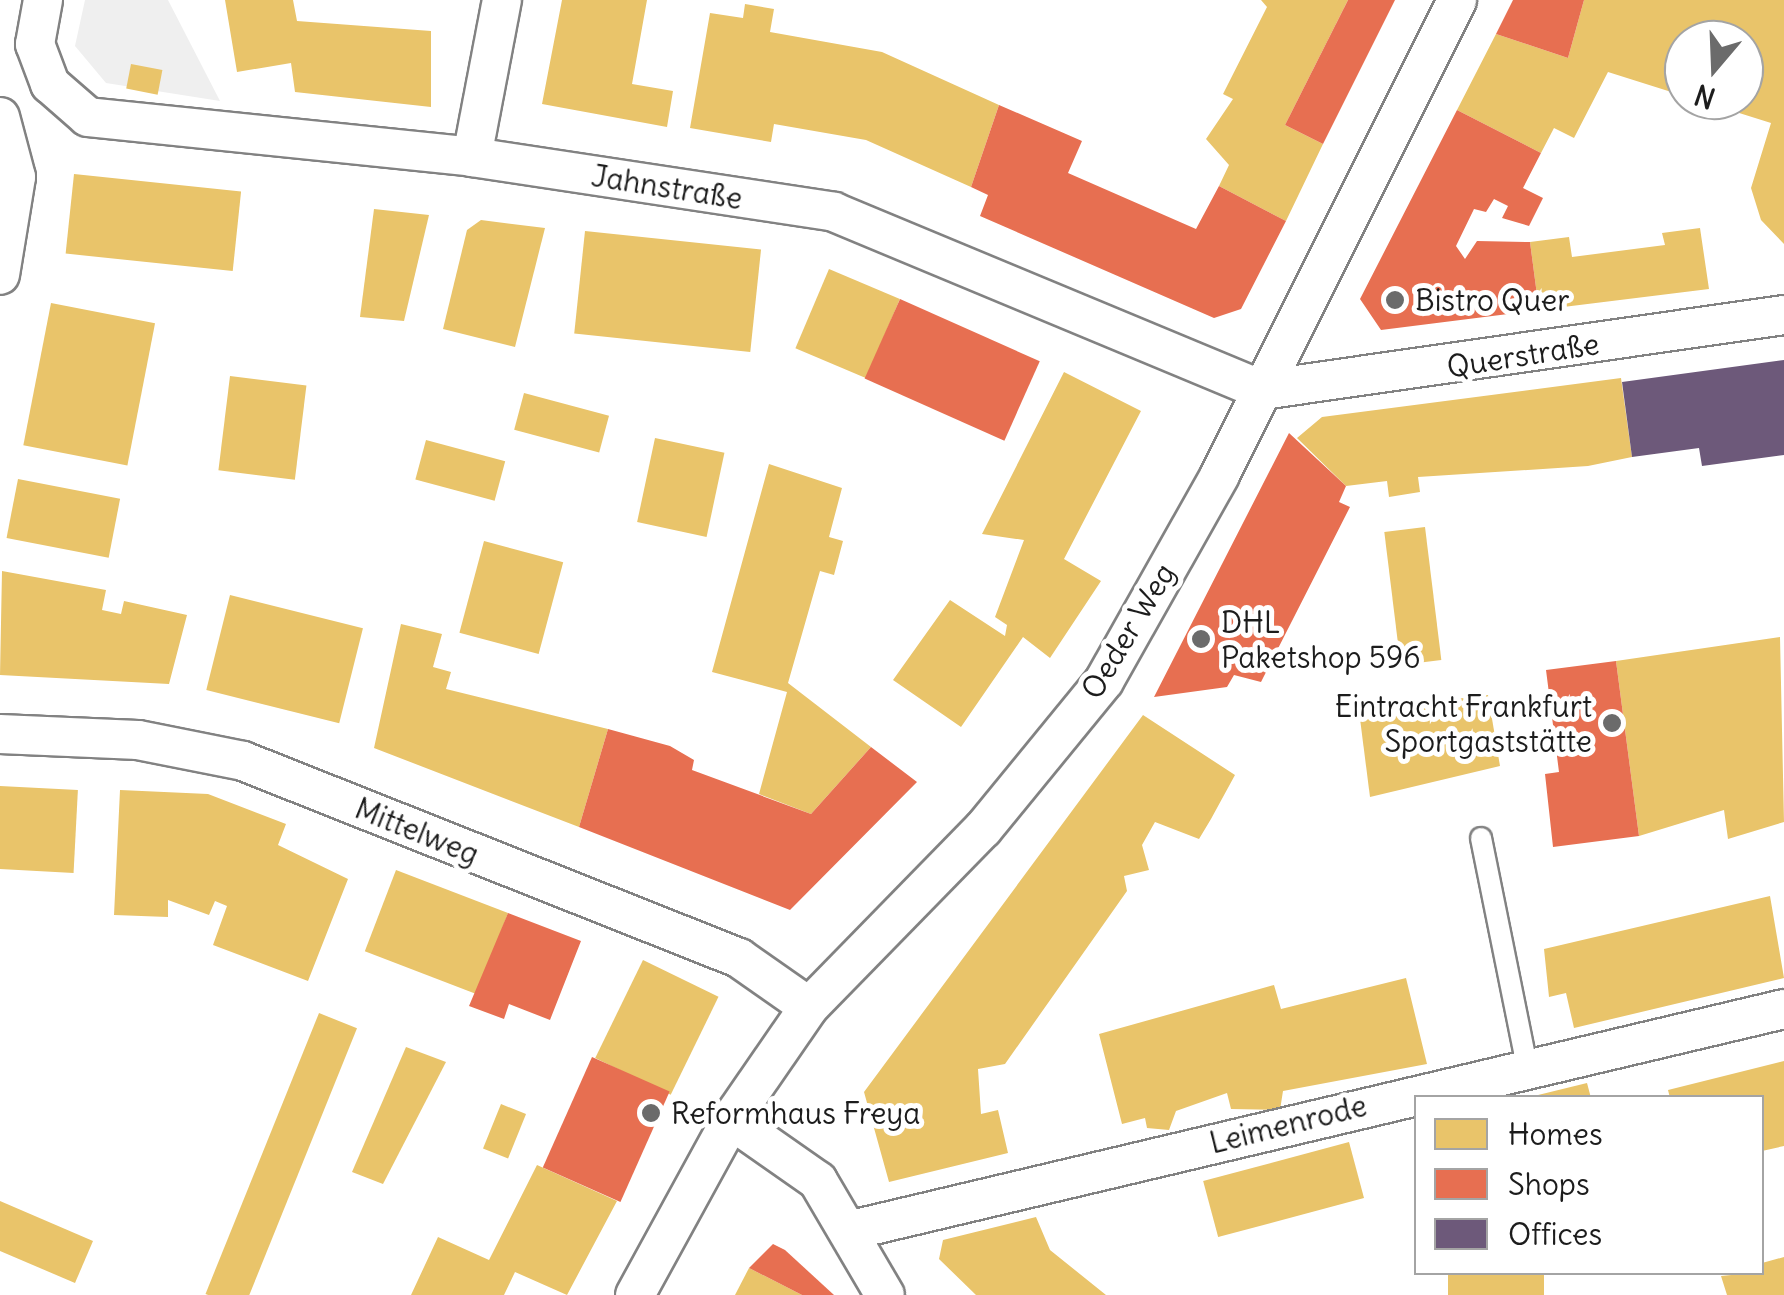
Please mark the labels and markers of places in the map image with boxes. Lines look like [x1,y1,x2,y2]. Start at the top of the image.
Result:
place label: Bistro Quer [1415,282,1569,318]
marker: Bistro Quer [1384,289,1406,311]
place label: DHL Paketshop 596 [1221,604,1421,674]
marker: DHL Paketshop 596 [1190,628,1212,650]
place label: Eintracht Frankfurt Sportgaststätte [1335,688,1592,758]
marker: Eintracht Frankfurt Sportgaststätte [1601,712,1623,734]
place label: Reformhaus Freya [671,1095,920,1131]
marker: Reformhaus Freya [640,1102,662,1124]

